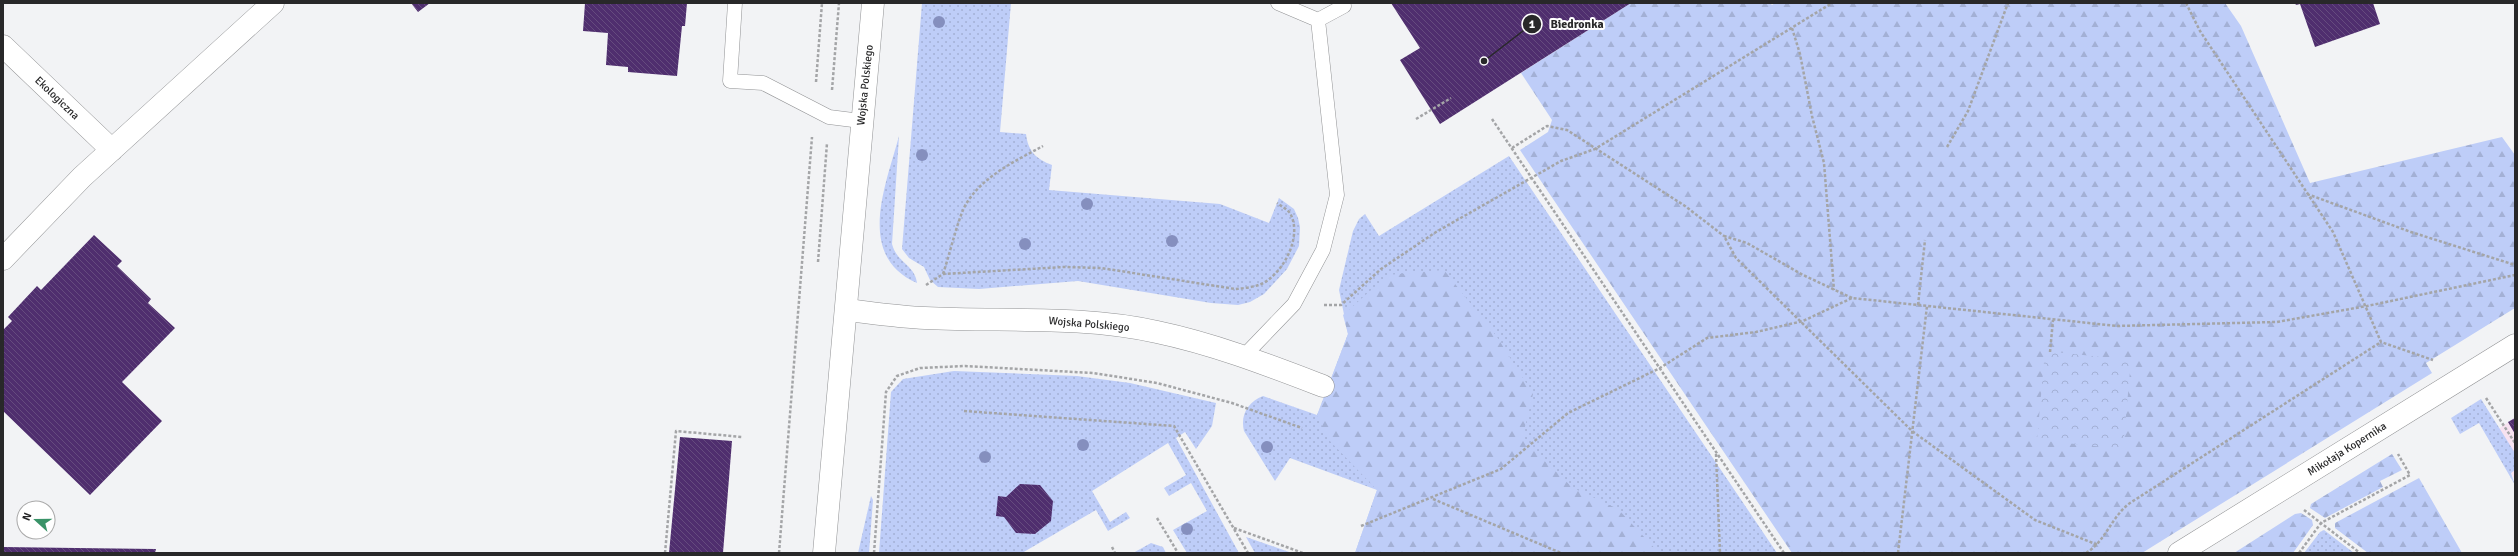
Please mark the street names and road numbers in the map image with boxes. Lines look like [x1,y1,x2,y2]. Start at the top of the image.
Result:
street label: Wojska Polskiego [854,44,876,126]
street label: Ekologiczna [32,74,82,123]
street label: Wojska Polskiego [1048,314,1130,334]
street label: Mikołaja Kopernika [2305,419,2389,479]

